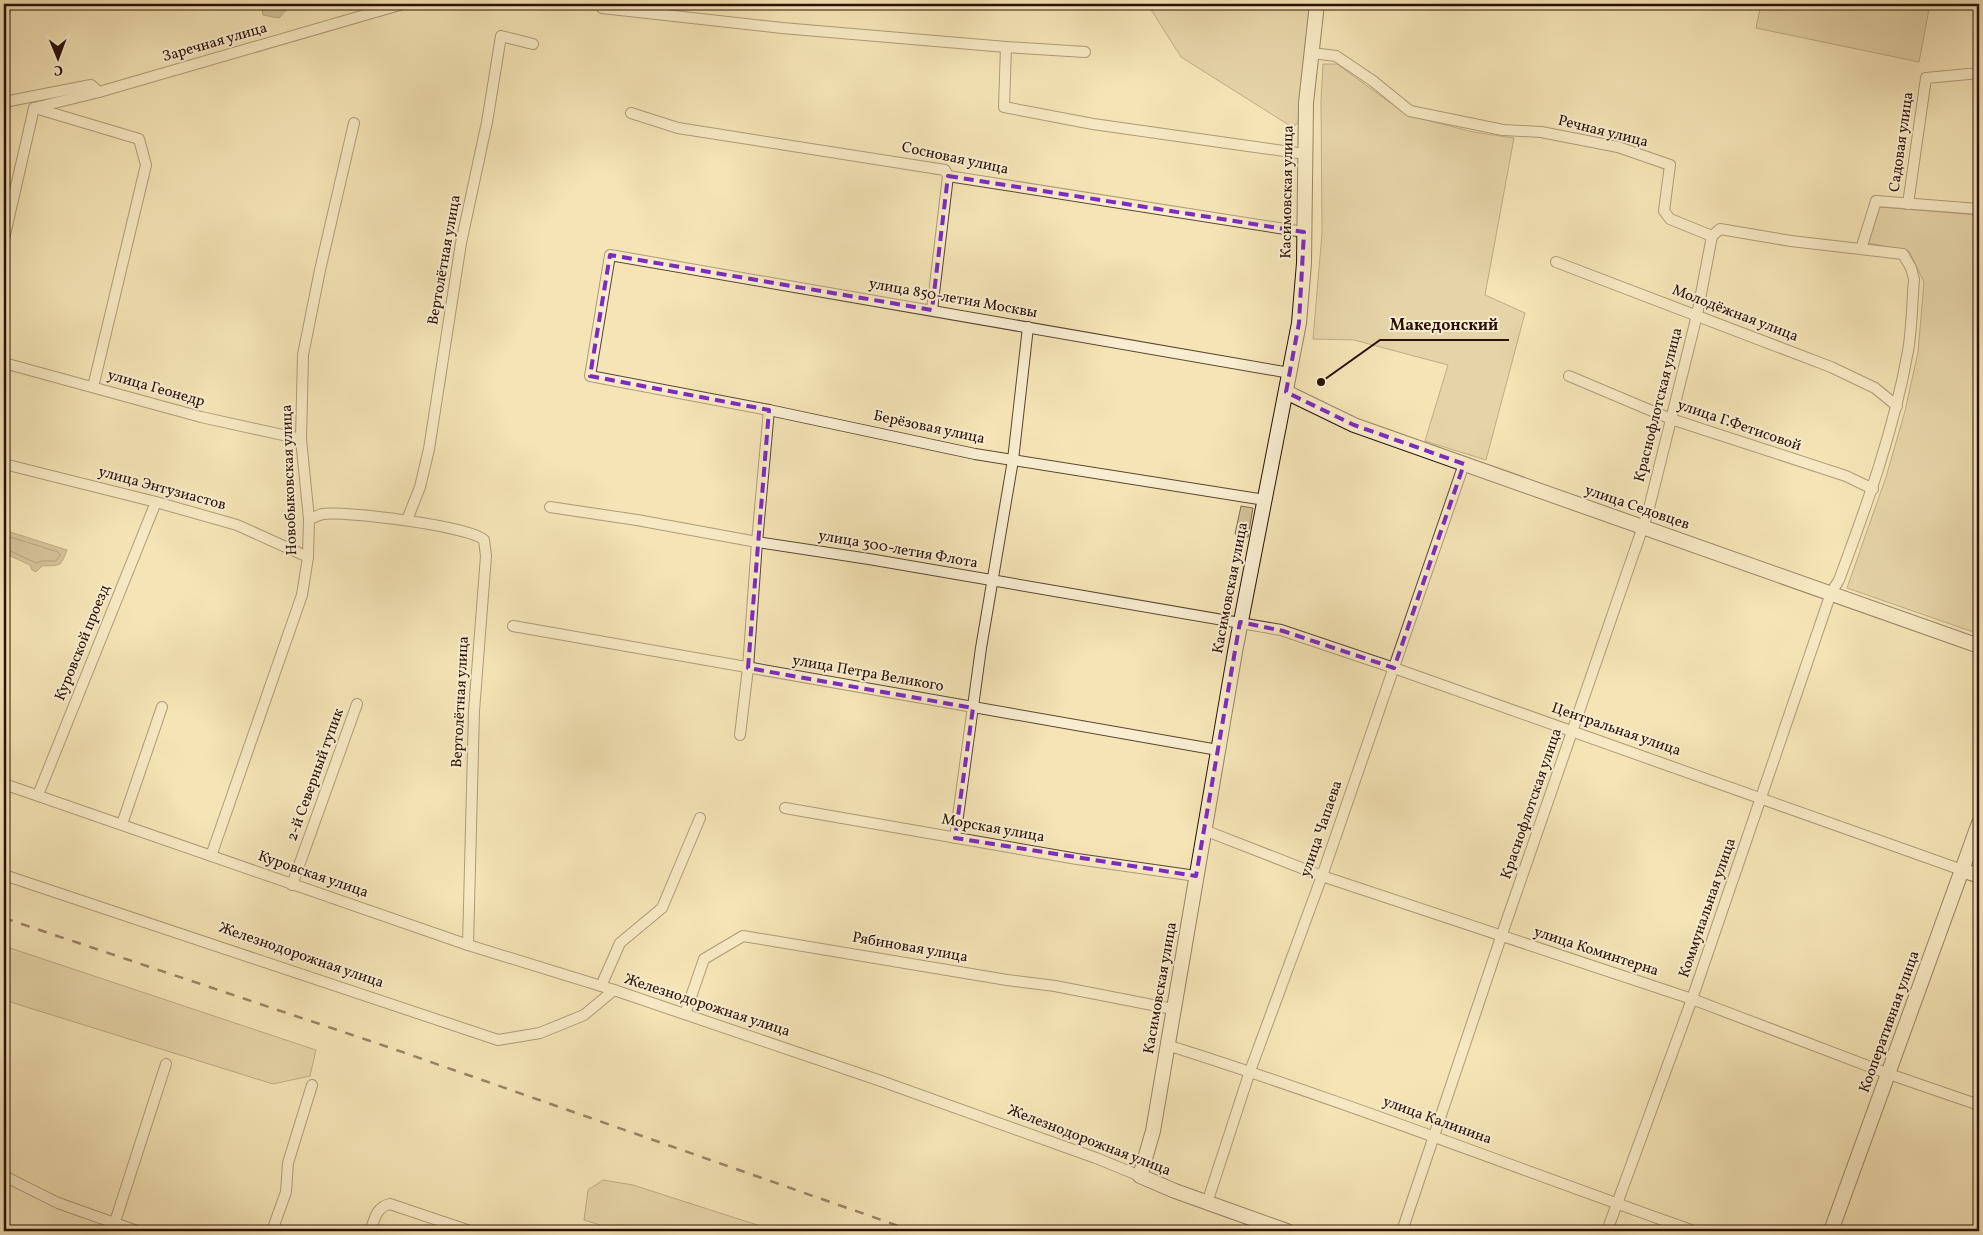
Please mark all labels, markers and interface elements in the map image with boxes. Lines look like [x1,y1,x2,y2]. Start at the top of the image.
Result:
street label: Заречная улица [160,18,270,68]
north arrow [32,32,82,82]
text: С [54,60,63,79]
street label: Садовая улица [1885,91,1919,193]
street label: Речная улица [1556,111,1650,153]
street label: Касимовская улица [1276,125,1300,259]
street label: Сосновая улица [900,137,1010,181]
street label: Вертолётная улица [423,193,467,327]
street label: улица 850-летия Москвы [867,274,1039,324]
street label: Молодёжная улица [1669,280,1801,348]
callout: Македонский [1380,309,1509,340]
text: Македонский [1390,315,1498,337]
street label: Краснофлотская улица [1630,326,1688,484]
street label: улица Геонедр [105,365,207,413]
street label: улица Г.Фетисовой [1674,395,1804,457]
street label: Новобыковская улица [277,404,303,556]
street label: Берёзовая улица [871,406,987,450]
street label: улица Энтузиастов [96,462,228,516]
street label: улица Седовцев [1582,480,1692,536]
street label: Касимовская улица [1208,520,1254,656]
street label: улица 300-летия Флота [816,526,980,574]
street label: Куровской проезд [50,581,116,704]
street label: Вертолётная улица [447,636,475,768]
street label: улица Петра Великого [791,650,945,698]
street label: Центральная улица [1548,698,1684,762]
street label: 2-й Северный тупик [282,706,350,844]
street label: Краснофлотская улица [1496,726,1568,882]
street label: улица Чапаева [1296,778,1348,880]
street label: Морская улица [940,810,1046,848]
street label: Коммунальная улица [1674,835,1742,981]
street label: Куровская улица [255,846,371,904]
street label: Железнодорожная улица [216,918,386,994]
street label: Касимовская улица [1139,920,1183,1056]
street label: улица Коминтерна [1531,922,1661,982]
street label: Рябиновая улица [850,927,970,969]
street label: Кооперативная улица [1855,948,1925,1096]
street label: Железнодорожная улица [621,969,793,1043]
street label: улица Калинина [1380,1092,1494,1150]
street label: Железнодорожная улица [1004,1100,1174,1182]

